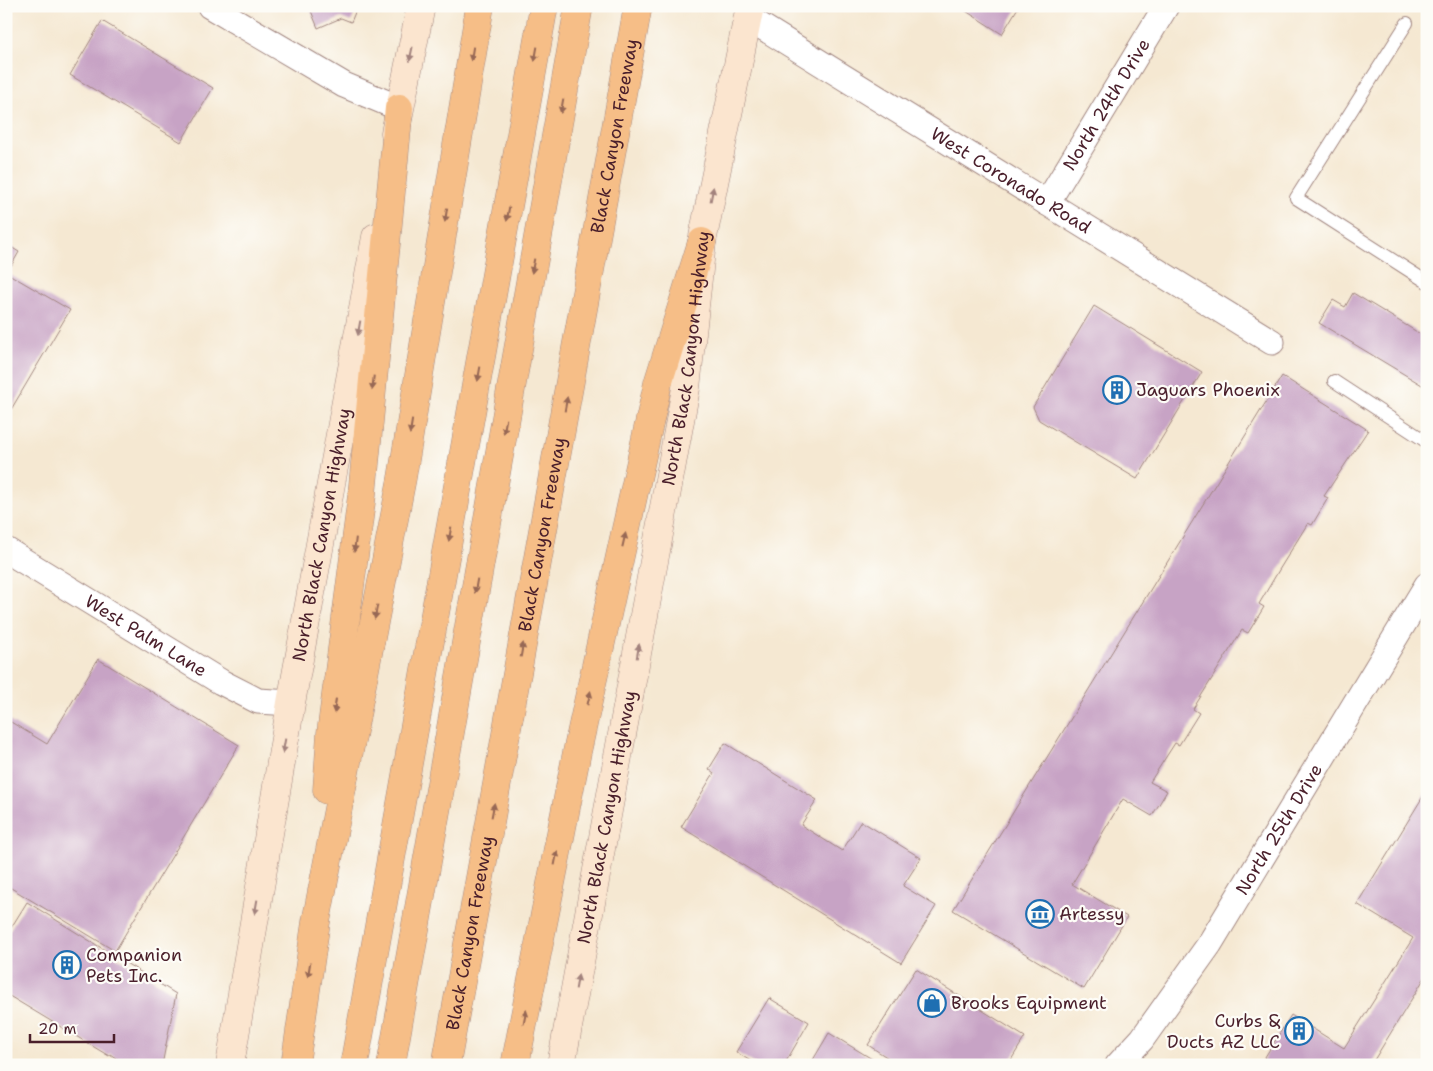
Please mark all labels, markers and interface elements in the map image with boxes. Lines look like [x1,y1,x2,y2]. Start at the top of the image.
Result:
street label: North 24th Drive [1057,34,1156,175]
street label: Black Canyon Freeway [585,37,644,235]
one-way arrow [407,46,415,62]
one-way arrow [468,47,476,63]
one-way arrow [531,47,539,63]
one-way arrow [557,98,565,114]
street label: West Coronado Road [926,122,1096,239]
one-way arrow [708,186,716,201]
one-way arrow [441,207,449,223]
one-way arrow [504,207,512,223]
street label: North Black Canyon Highway [656,228,716,488]
one-way arrow [529,258,537,274]
one-way arrow [355,321,363,337]
one-way arrow [475,367,483,383]
one-way arrow [368,375,376,391]
building icon: Jaguars Phoenix [1102,375,1132,405]
place label: Jaguars Phoenix [1136,378,1280,402]
one-way arrow [563,396,571,412]
street label: North Black Canyon Highway [287,406,357,664]
one-way arrow [500,418,508,434]
one-way arrow [406,419,414,435]
street label: Black Canyon Freeway [513,435,572,634]
one-way arrow [446,527,454,543]
one-way arrow [620,532,628,547]
one-way arrow [351,537,359,553]
one-way arrow [472,578,480,594]
street label: West Palm Lane [80,589,211,682]
one-way arrow [372,605,380,621]
one-way arrow [518,642,526,658]
one-way arrow [635,642,643,658]
street label: North Black Canyon Highway [572,688,642,946]
one-way arrow [585,691,593,706]
one-way arrow [331,698,339,714]
one-way arrow [279,739,287,755]
street label: North 25th Drive [1230,759,1328,900]
one-way arrow [489,802,497,818]
street label: Black Canyon Freeway [440,834,499,1032]
one-way arrow [552,850,560,865]
one-way arrow [252,899,260,915]
museum icon: Artessy [1025,899,1055,929]
place label: Artessy [1059,902,1125,926]
place label: Companion Pets Inc. [86,943,182,988]
building icon: Companion Pets Inc. [52,950,82,980]
one-way arrow [305,963,313,979]
one-way arrow [573,974,581,990]
shop icon: Brooks Equipment [917,988,947,1018]
place label: Brooks Equipment [951,991,1107,1015]
one-way arrow [521,1009,529,1025]
place label: Curbs & Ducts AZ LLC [1167,1009,1281,1054]
scale bar [30,1011,114,1043]
building icon: Curbs & Ducts AZ LLC [1284,1016,1314,1046]
text: 20 m [38,1019,77,1039]

